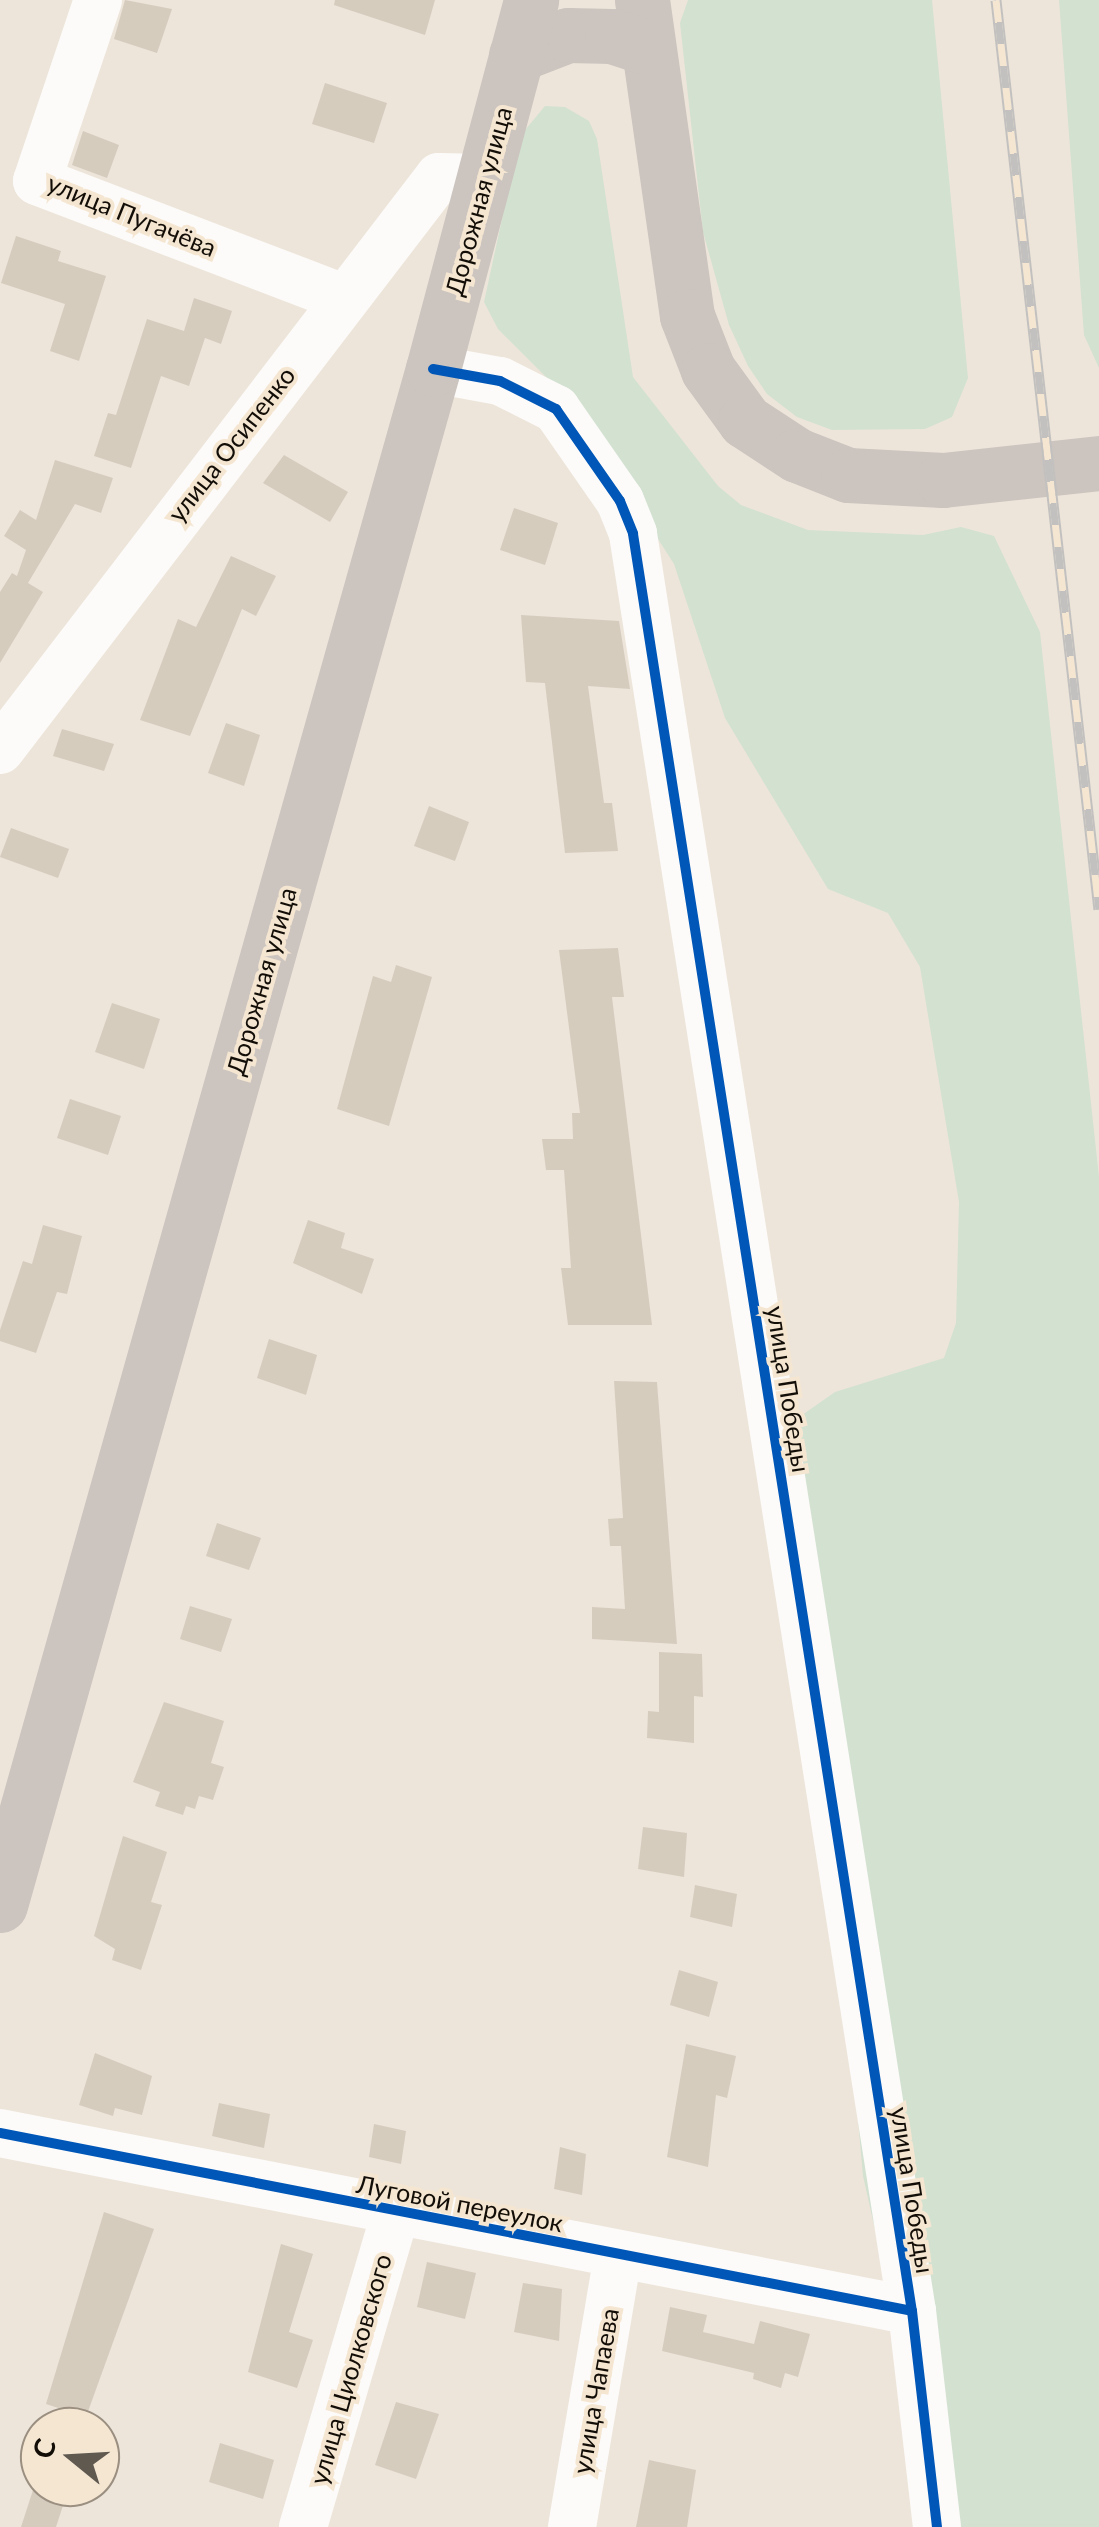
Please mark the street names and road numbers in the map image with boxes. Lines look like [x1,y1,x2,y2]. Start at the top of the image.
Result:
street label: Дорожная улица [438,103,518,299]
street label: улица Пугачёва [43,168,221,262]
street label: улица Осипенко [161,360,301,528]
street label: Дорожная улица [220,884,302,1078]
street label: улица Победы [761,1304,817,1474]
street label: улица Победы [885,2105,941,2275]
street label: Луговой переулок [354,2168,566,2238]
street label: улица Циолковского [303,2250,397,2488]
street label: улица Чапаева [566,2306,624,2476]

